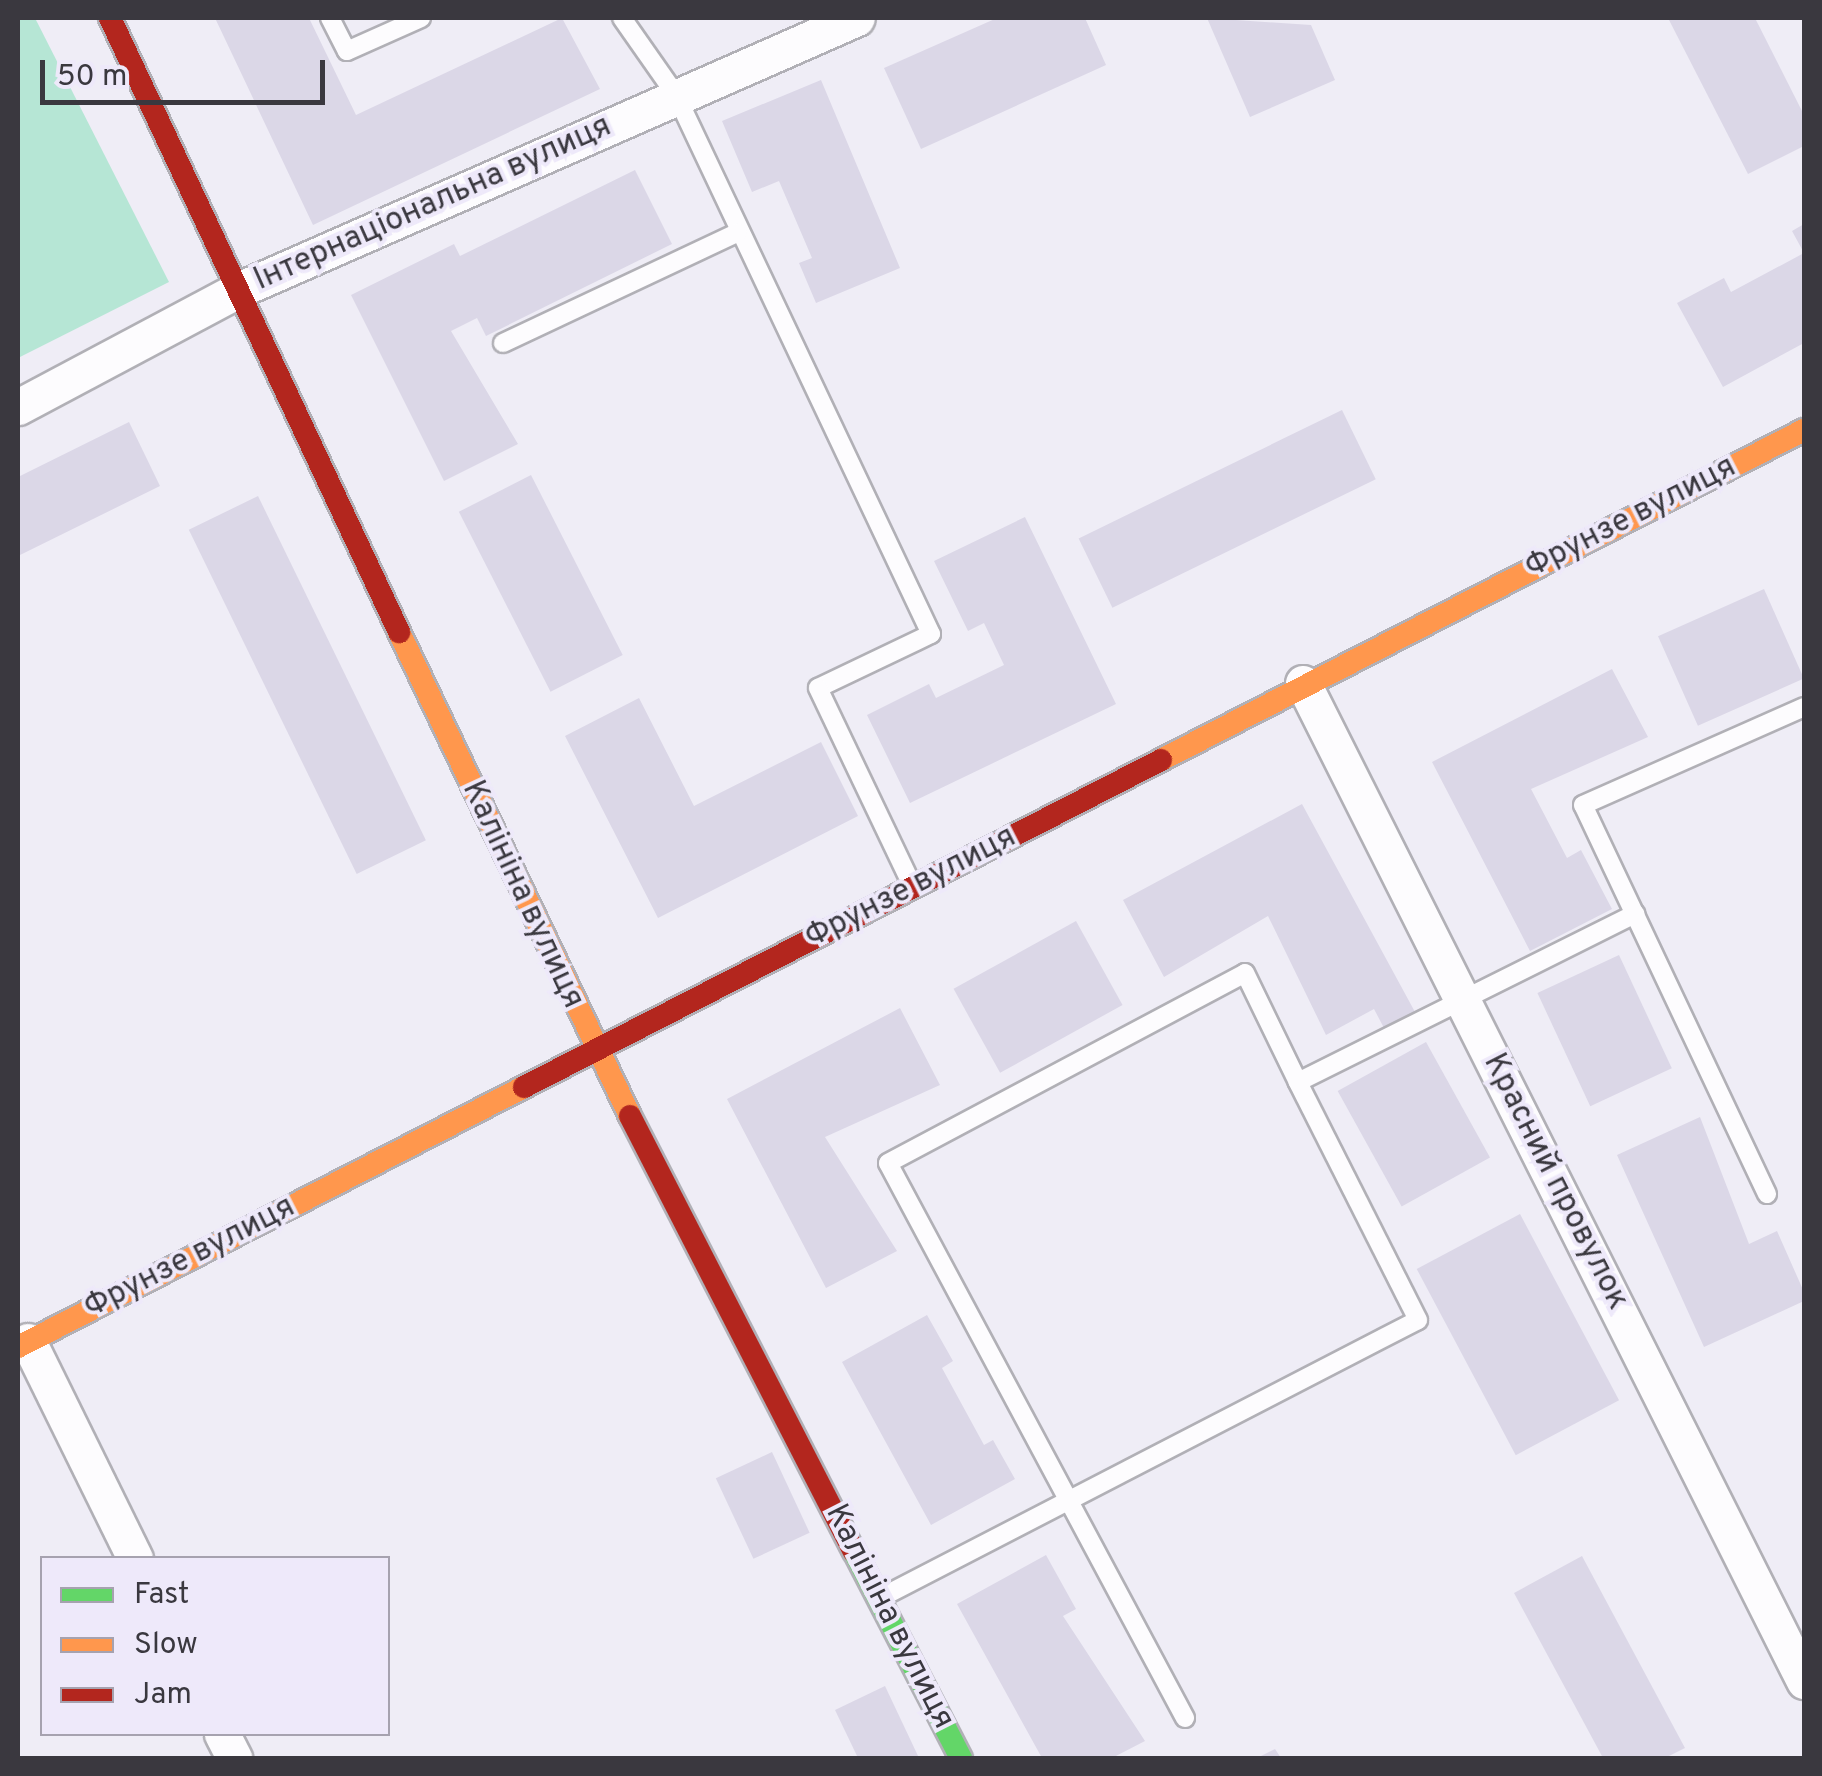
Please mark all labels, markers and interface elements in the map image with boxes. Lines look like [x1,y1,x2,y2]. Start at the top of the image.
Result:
scale bar [45,40,330,102]
text: 50 m [57,59,127,96]
street label: Інтернаціональна вулиця [248,108,618,300]
street label: Фрунзе вулиця [1519,448,1743,588]
street label: Калініна вулиця [452,775,592,1015]
street label: Фрунзе вулиця [799,818,1023,958]
street label: Красний провулок [1474,1048,1636,1316]
street label: Фрунзе вулиця [78,1188,302,1328]
street label: Калініна вулиця [816,1498,962,1736]
legend [40,1556,390,1736]
text: Fast [134,1577,189,1614]
text: Slow [134,1627,198,1664]
text: Jam [134,1677,192,1714]

